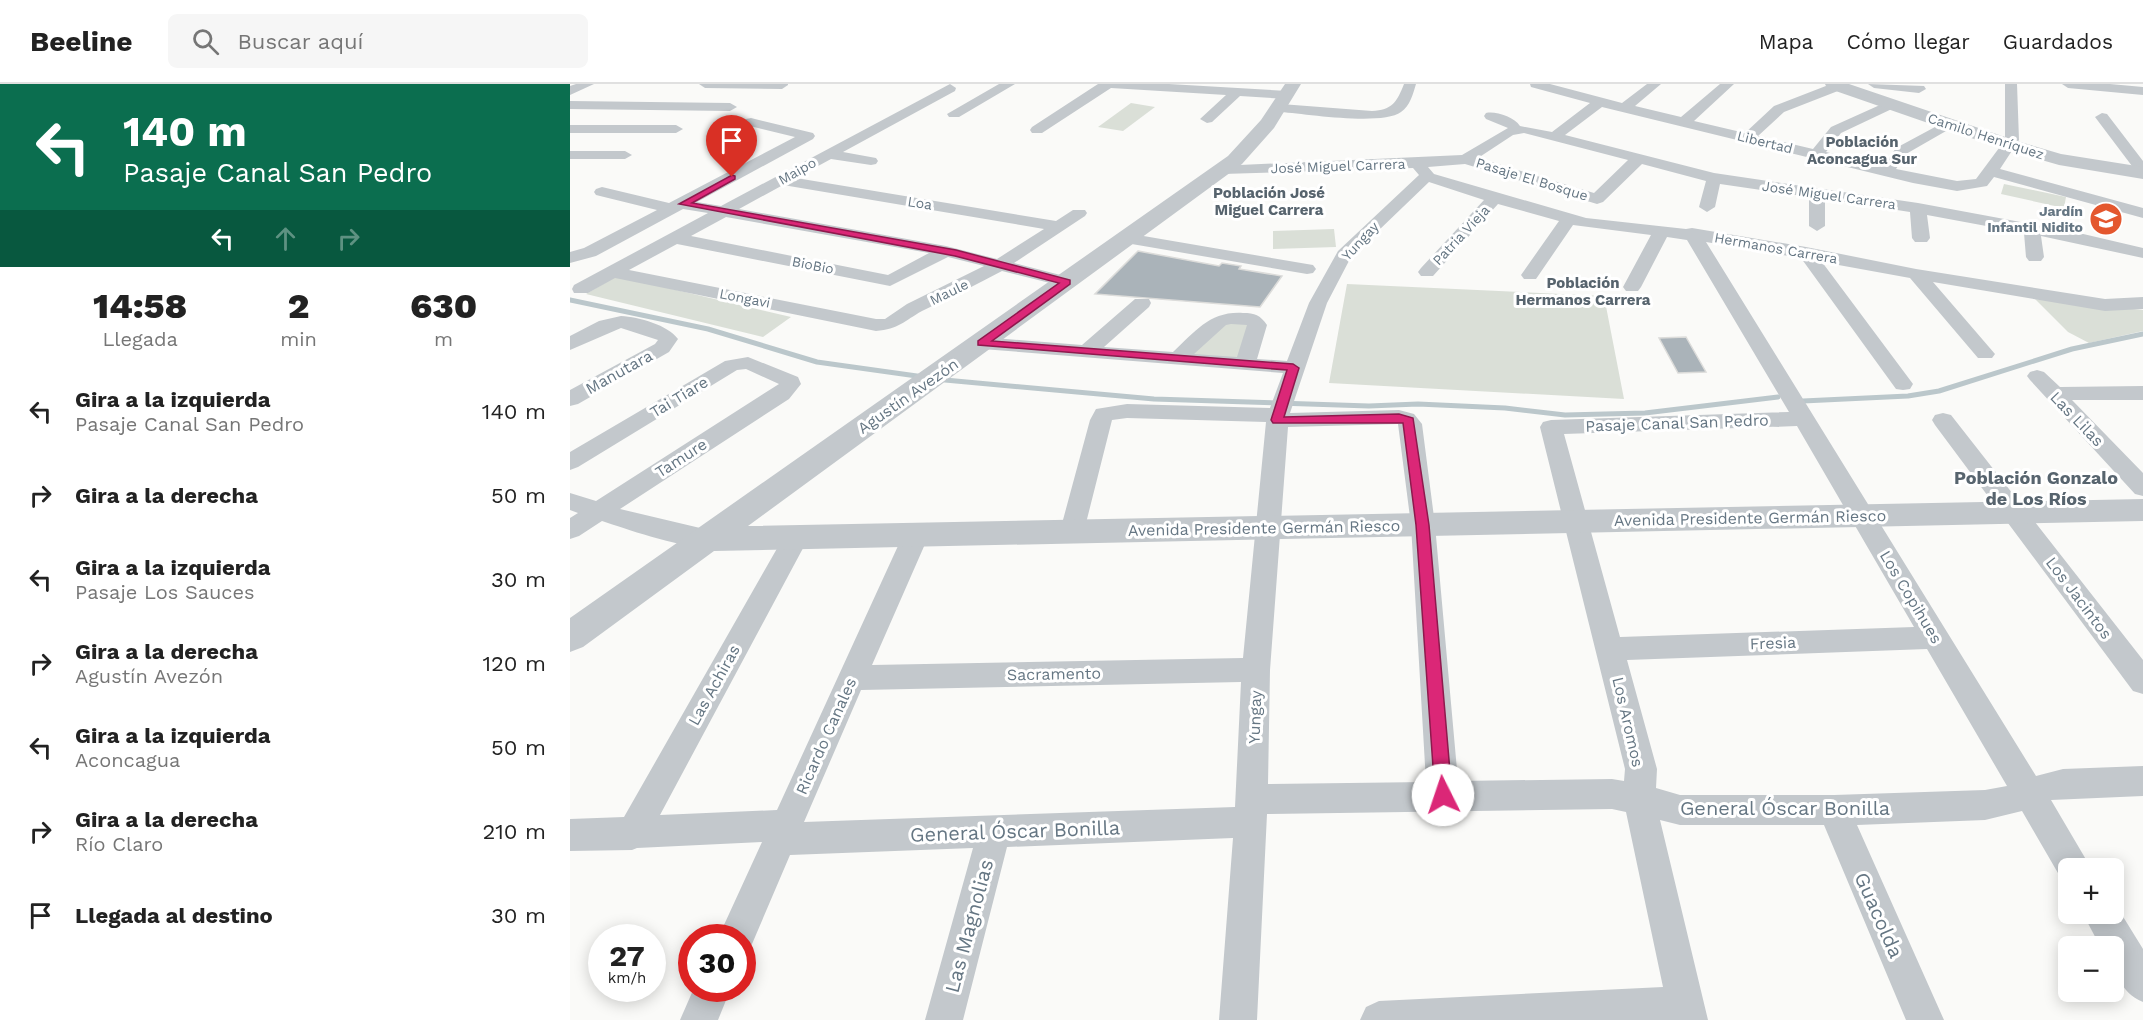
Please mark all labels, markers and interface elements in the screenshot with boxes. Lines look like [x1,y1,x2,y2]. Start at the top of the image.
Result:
search box [168,14,588,68]
text: Beeline [30,25,132,58]
icon: search [189,25,222,58]
text: Buscar aquí [237,29,363,54]
text: Mapa [1759,29,1813,54]
text: Cómo llegar [1846,29,1970,54]
text: Guardados [2003,29,2113,54]
text: 140 m [123,107,247,156]
icon: left [24,108,102,186]
street label: Camilo Henríquez [1926,110,2046,162]
pin [706,115,757,177]
icon: arrive [715,124,748,157]
street label: Libertad [1736,127,1794,157]
district label: Población Aconcagua Sur [1807,133,1917,168]
street label: Maipo [775,154,819,188]
street label: Pasaje El Bosque [1474,154,1590,204]
street label: José Miguel Carrera [1270,156,1406,176]
text: Pasaje Canal San Pedro [123,157,432,189]
street label: José Miguel Carrera [1761,178,1897,212]
district label: Población José Miguel Carrera [1213,184,1325,219]
street label: Loa [907,193,933,213]
school or university icon: Jardín Infantil Nidito [2088,201,2124,237]
street label: Patria Vieja [1429,202,1493,268]
place label: Jardín Infantil Nidito [1987,203,2083,235]
street label: Yungay [1338,218,1382,264]
icon: left [206,222,239,255]
icon: ahead [269,222,302,255]
icon: right [332,222,365,255]
street label: Hermanos Carrera [1713,229,1839,267]
street label: BioBio [791,253,835,277]
district label: Población Hermanos Carrera [1515,274,1651,309]
street label: Maule [927,276,971,308]
text: 14:58 [93,285,187,327]
text: 2 [288,285,309,327]
text: 630 [410,285,477,327]
street label: Longavi [718,285,772,311]
text: Llegada [102,327,178,351]
text: min [280,327,317,351]
text: m [434,327,453,351]
street label: Manutara [582,346,656,398]
street label: Agustín Avezón [854,354,962,438]
street label: Tai Tiare [646,372,712,422]
text: Gira a la izquierda [75,387,271,412]
street label: Las Lilas [2046,388,2108,450]
icon: left [24,395,57,428]
text: 140 m [482,399,546,424]
street label: Pasaje Canal San Pedro [1585,410,1769,436]
text: Pasaje Canal San Pedro [75,412,304,436]
street label: Tamure [652,434,710,482]
district label: Población Gonzalo de Los Ríos [1954,467,2118,509]
icon: right [24,479,57,512]
text: Gira a la derecha [75,483,258,508]
text: 50 m [491,483,546,508]
street label: Avenida Presidente Germán Riesco [1614,506,1886,530]
street label: Avenida Presidente Germán Riesco [1128,516,1400,540]
street label: Los Copihues [1876,547,1946,647]
street label: Los Jacintos [2042,553,2116,643]
text: Gira a la izquierda [75,555,271,580]
icon: left [24,563,57,596]
text: 30 m [491,567,546,592]
text: Pasaje Los Sauces [75,580,255,604]
street label: Fresia [1750,633,1796,653]
text: Gira a la derecha [75,639,258,664]
street label: Las Achiras [684,641,744,729]
icon: right [24,647,57,680]
text: 120 m [482,651,546,676]
text: Agustín Avezón [75,664,223,688]
street label: Sacramento [1007,664,1101,684]
street label: Ricardo Canales [792,675,860,797]
street label: Los Aromos [1608,675,1648,769]
street label: Yungay [1245,689,1265,744]
text: Gira a la izquierda [75,723,271,748]
icon: left [24,731,57,764]
text: 50 m [491,735,546,760]
text: Aconcagua [75,748,180,772]
position arrow [1411,763,1475,827]
street label: General Óscar Bonilla [1680,796,1890,820]
text: Gira a la derecha [75,807,258,832]
icon: right [24,815,57,848]
street label: General Óscar Bonilla [910,815,1120,847]
text: 210 m [482,819,546,844]
text: Río Claro [75,832,163,856]
street label: Las Magnolias [940,857,998,995]
map controls [2058,858,2124,1002]
button: + [2058,858,2124,924]
street label: Guacolda [1849,868,1909,962]
icon: arrive [24,899,57,932]
text: Llegada al destino [75,903,273,928]
text: 30 m [491,903,546,928]
speed limit sign: 30 [678,924,756,1002]
button: − [2058,936,2124,1002]
text: 27 [609,938,645,973]
text: km/h [608,969,646,987]

